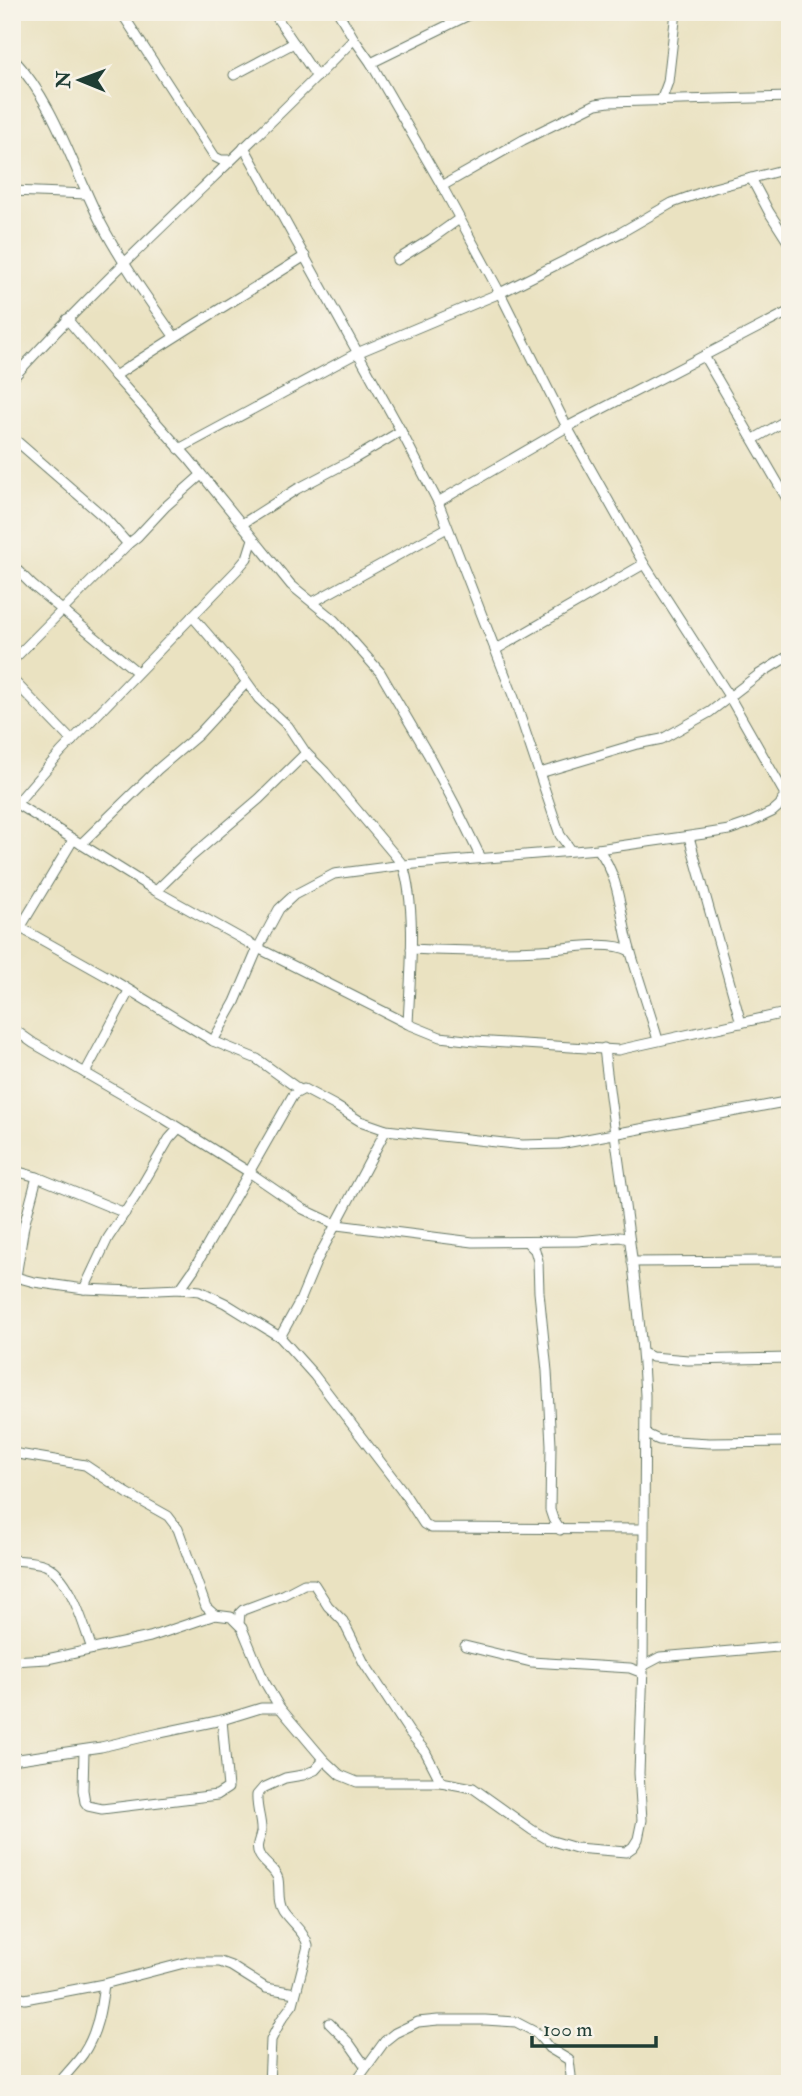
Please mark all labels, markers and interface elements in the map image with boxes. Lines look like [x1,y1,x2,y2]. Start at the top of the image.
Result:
north arrow [46,46,116,116]
text: N [52,70,76,89]
scale bar [532,2005,657,2049]
text: 100 m [543,2016,593,2043]

